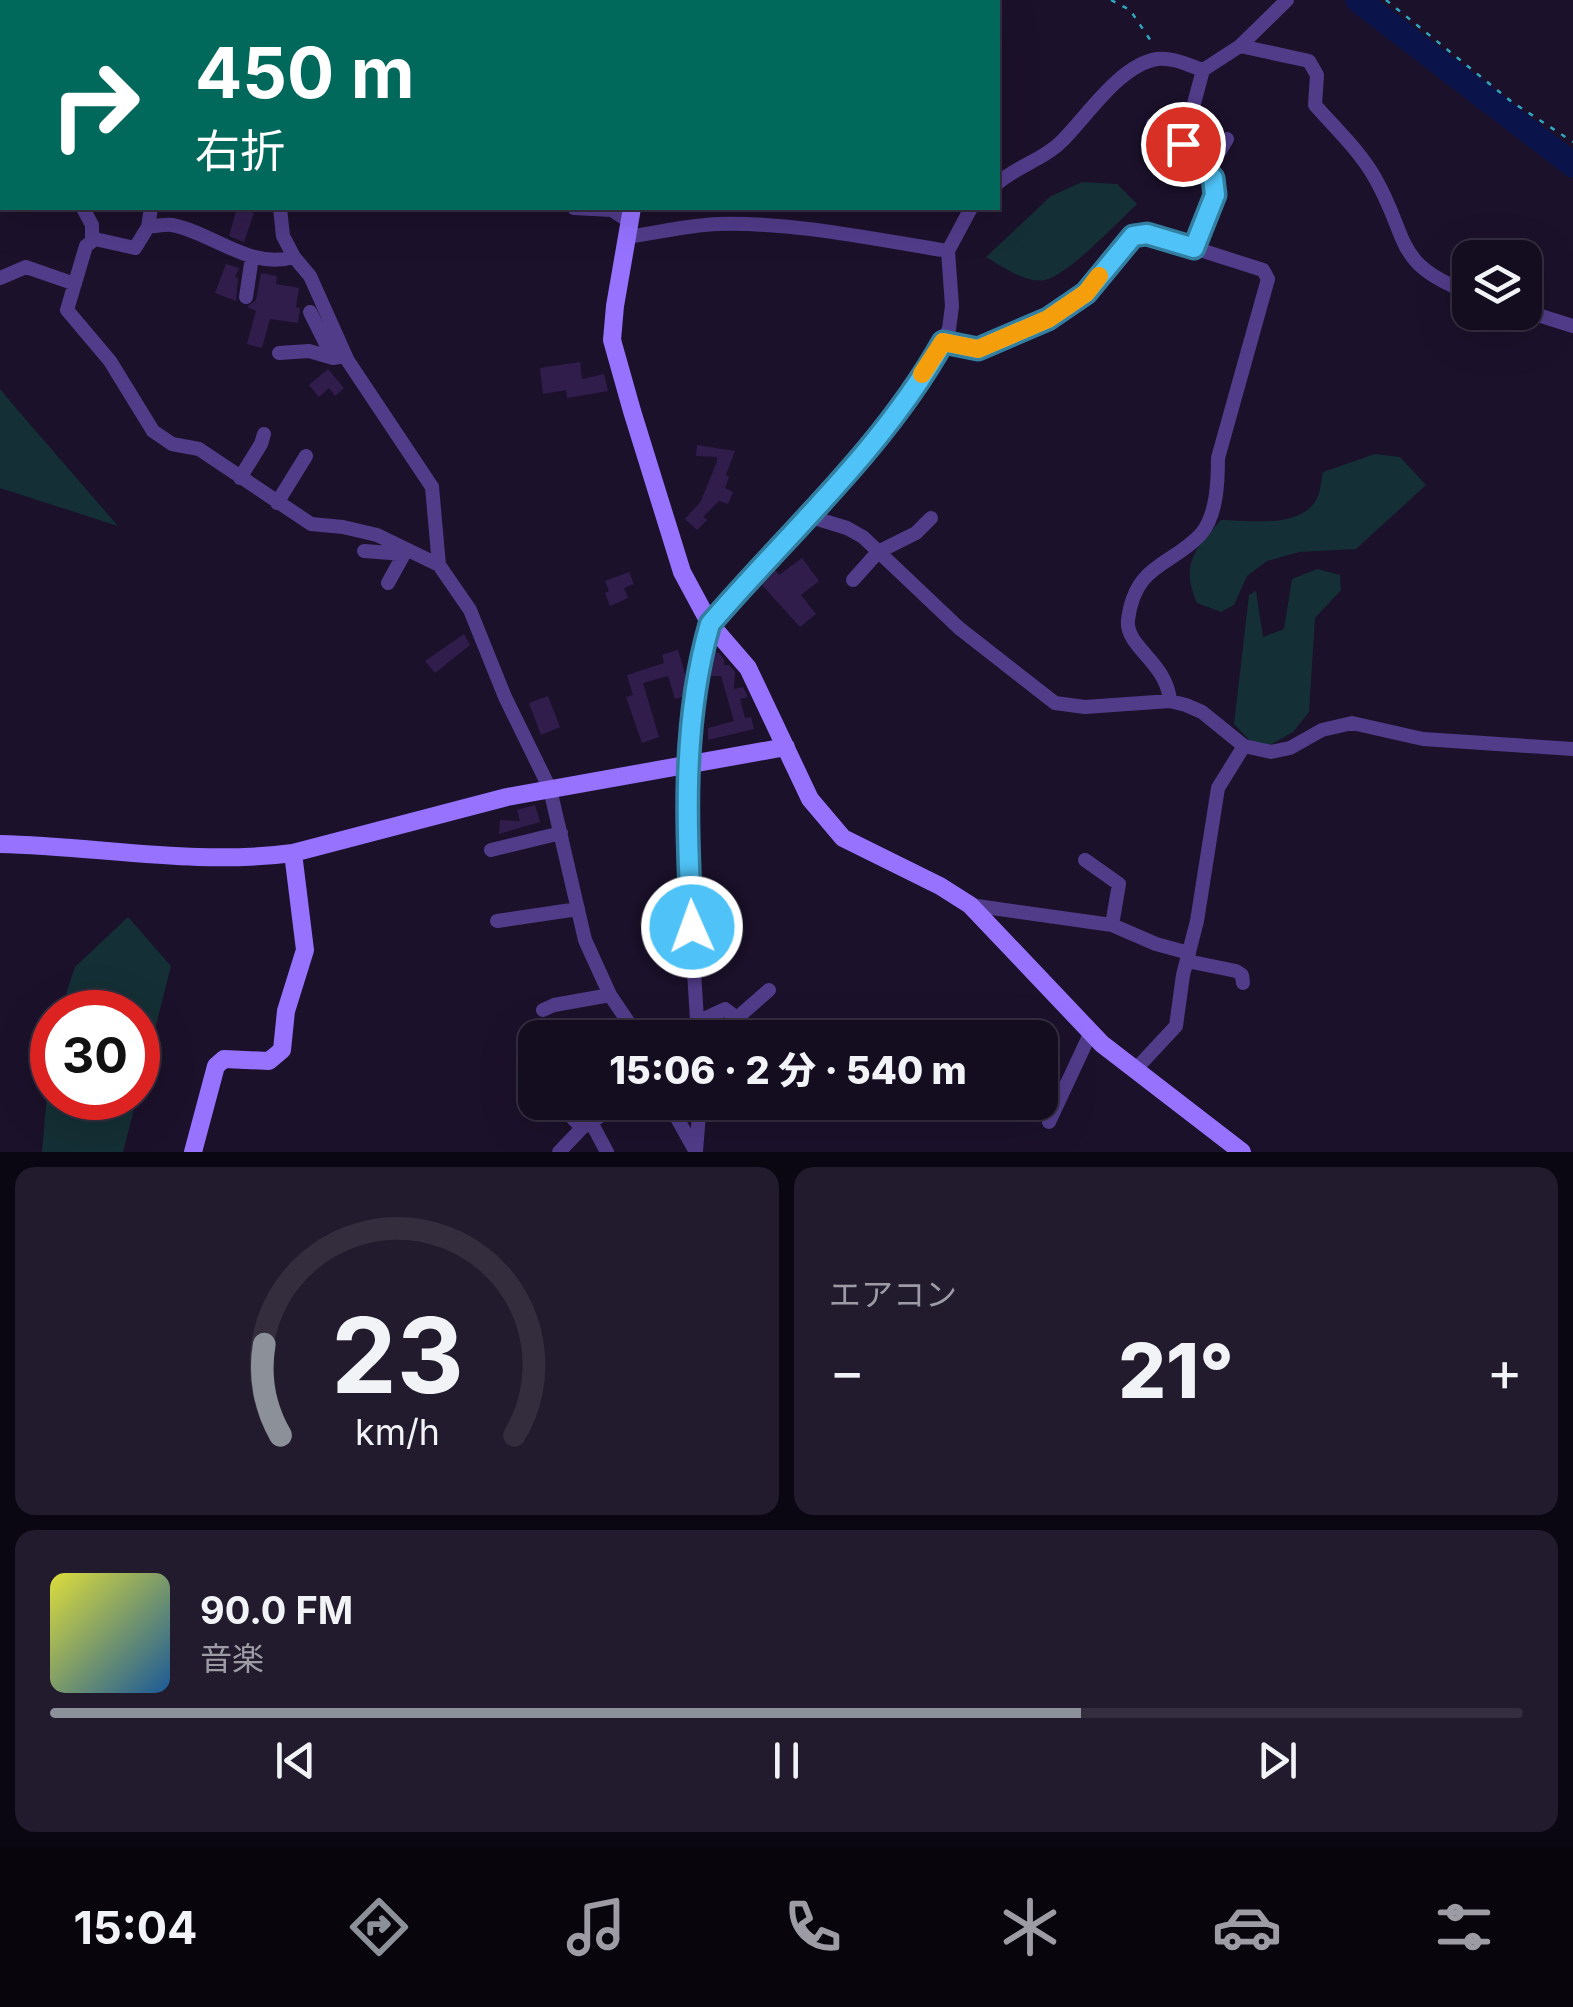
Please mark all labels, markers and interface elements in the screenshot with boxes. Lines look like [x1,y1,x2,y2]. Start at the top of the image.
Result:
text: 450 m [195,30,415,115]
icon: right [30,40,160,170]
pin [1141,102,1226,187]
icon: arrive [1156,117,1211,172]
text: 右折 [195,123,285,178]
map controls [1452,240,1542,330]
button: layers [1452,240,1542,330]
position arrow [640,875,744,979]
speed limit sign: 30 [30,990,160,1120]
text: 15:06 · 2 分 · 540 m [609,1047,967,1093]
text: エアコン [829,1275,957,1314]
text: 23 [331,1292,463,1418]
text: 21° [1118,1325,1234,1416]
text: − [829,1338,865,1404]
text: + [1487,1338,1523,1404]
text: km/h [355,1410,439,1454]
text: 90.0 FM [200,1587,353,1633]
text: 音楽 [200,1639,264,1678]
icon: previous [268,1733,323,1788]
icon: pause [759,1733,814,1788]
icon: next [1250,1733,1305,1788]
icon: directions [344,1892,414,1962]
icon: music [561,1892,631,1962]
icon: phone [778,1892,848,1962]
icon: climate [995,1892,1065,1962]
icon: car [1212,1892,1282,1962]
icon: filters [1429,1892,1499,1962]
text: 15:04 [74,1900,197,1955]

